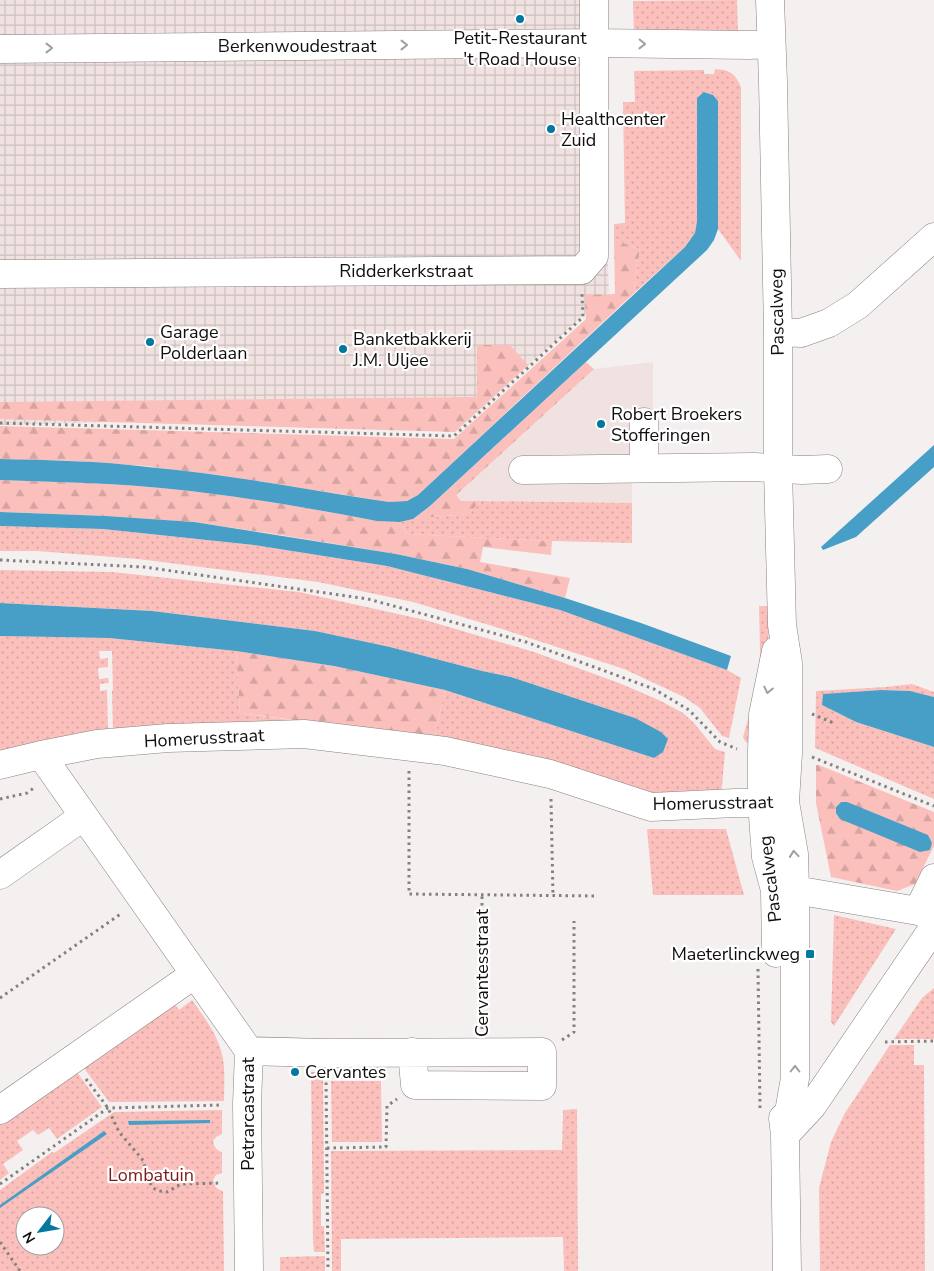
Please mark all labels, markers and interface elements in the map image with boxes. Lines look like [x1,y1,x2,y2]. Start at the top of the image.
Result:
marker: Petit-Restaurant 't Road House [514,13,526,25]
place label: Petit-Restaurant 't Road House [453,26,587,71]
street label: Berkenwoudestraat [218,34,377,58]
one-way arrow [639,39,647,49]
one-way arrow [400,40,408,50]
one-way arrow [45,43,53,53]
place label: Healthcenter Zuid [561,107,666,152]
marker: Healthcenter Zuid [545,123,557,135]
street label: Ridderkerkstraat [339,259,473,283]
street label: Pascalweg [764,268,790,356]
place label: Garage Polderlaan [160,320,247,365]
place label: Banketbakkerij J.M. Uljee [352,327,472,372]
marker: Garage Polderlaan [144,336,156,348]
marker: Banketbakkerij J.M. Uljee [337,343,349,355]
place label: Robert Broekers Stofferingen [611,402,742,447]
marker: Robert Broekers Stofferingen [595,418,607,430]
one-way arrow [763,685,774,694]
street label: Homerusstraat [143,723,265,753]
street label: Homerusstraat [653,790,774,816]
street label: Pascalweg [753,834,787,924]
one-way arrow [788,850,799,858]
street label: Cervantesstraat [470,908,494,1037]
place label: Maeterlinckweg [671,942,800,966]
marker: Maeterlinckweg [804,948,816,960]
street label: Petrarcastraat [236,1057,260,1171]
place label: Cervantes [305,1060,386,1084]
one-way arrow [790,1065,800,1072]
marker: Cervantes [289,1066,301,1078]
park label: Lombatuin [108,1163,194,1187]
north arrow [15,1206,65,1256]
text: N [18,1228,40,1247]

